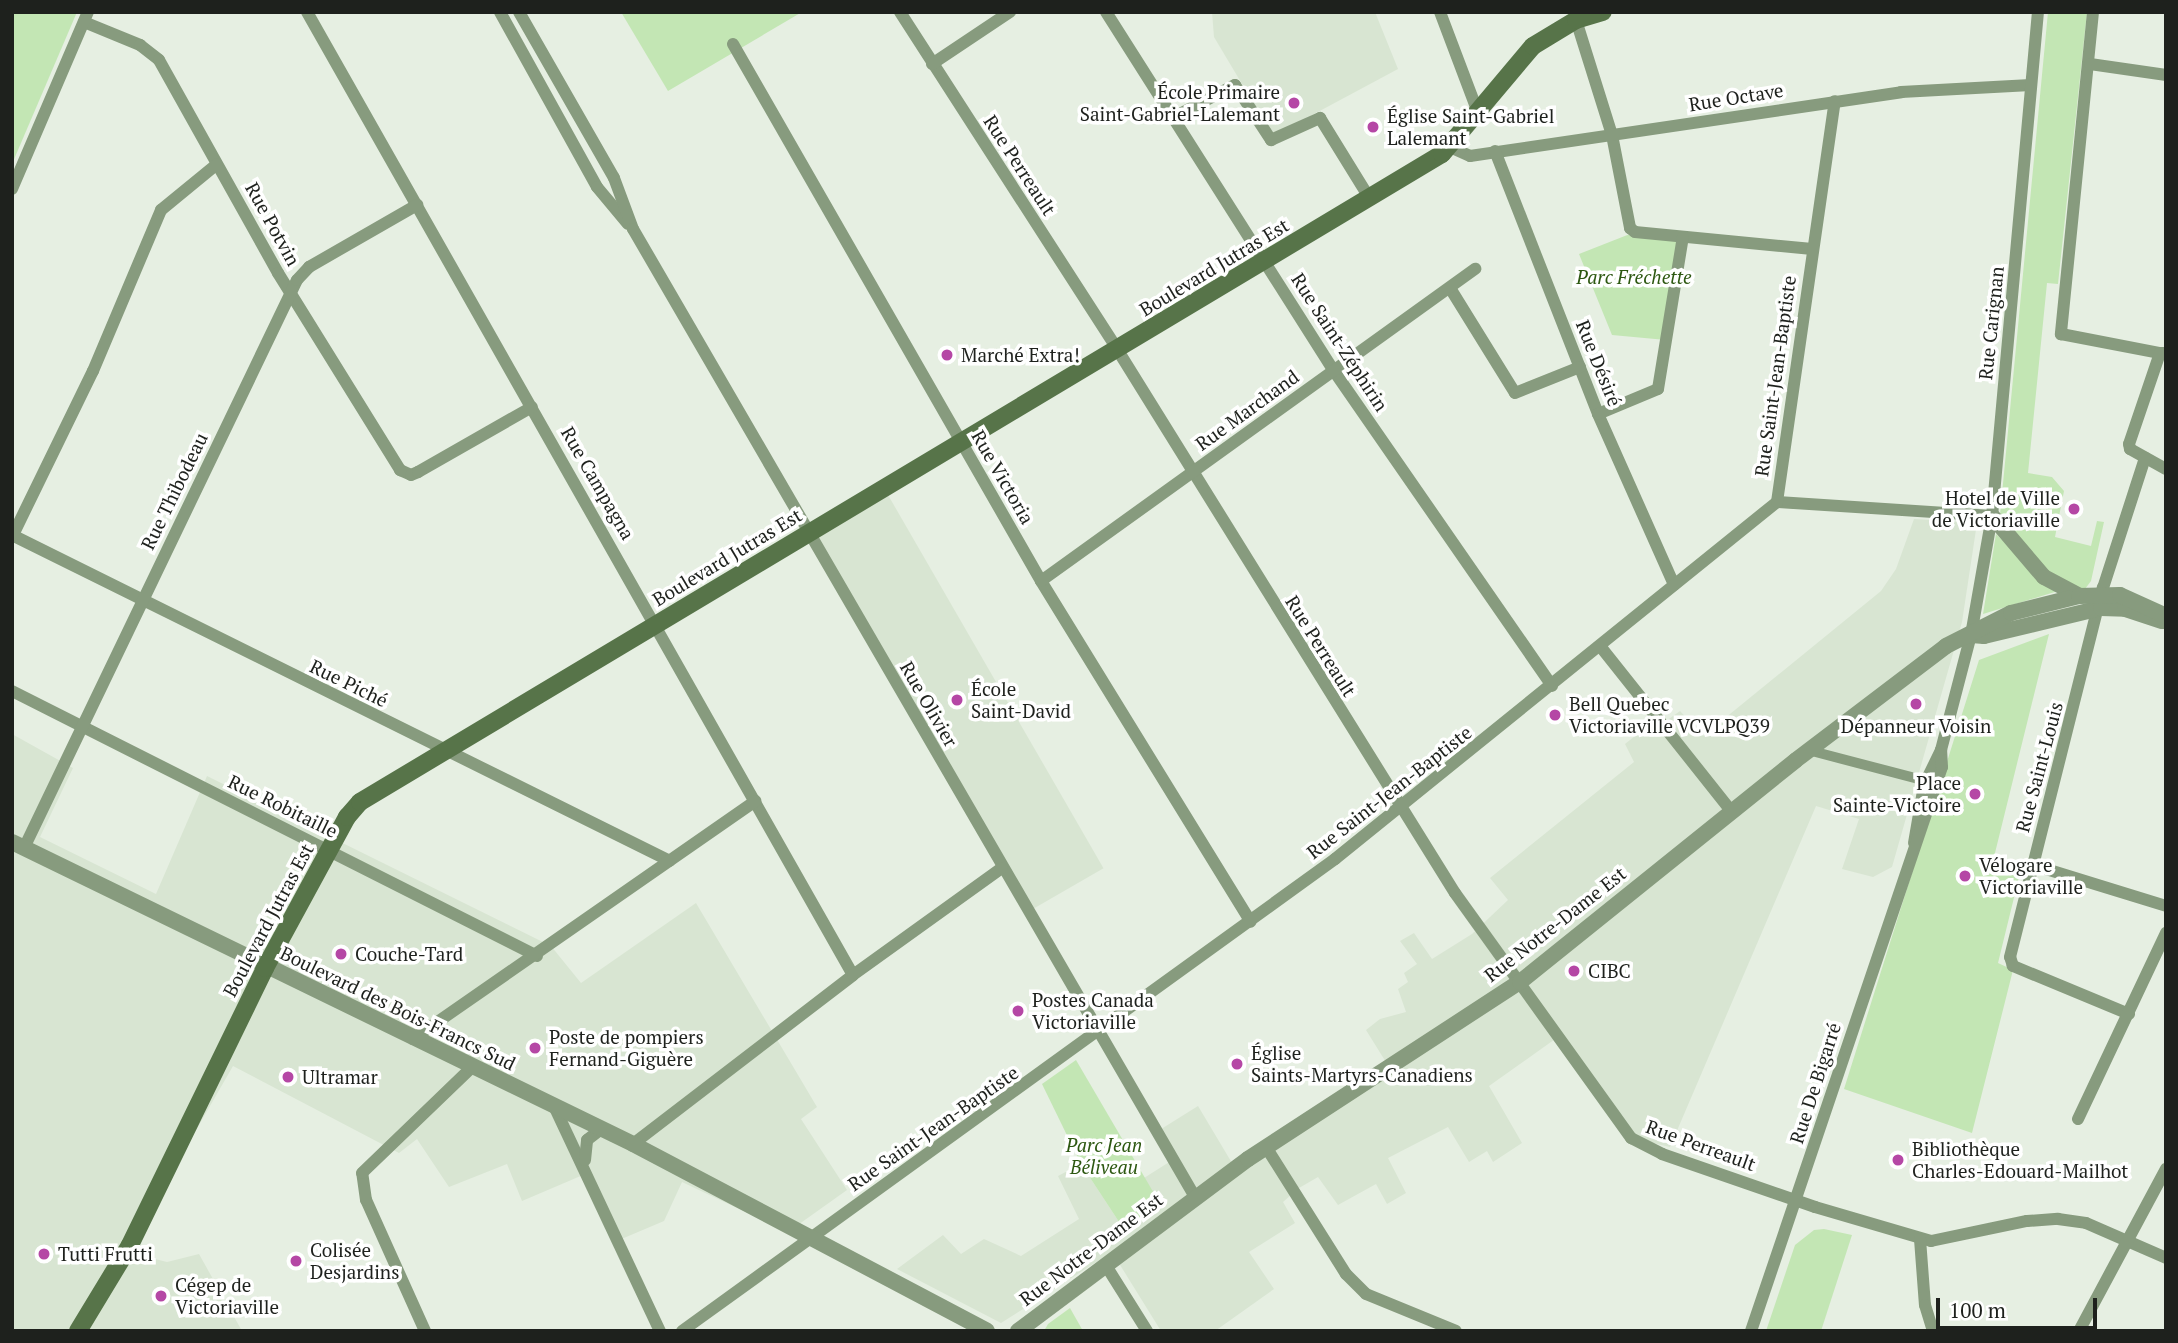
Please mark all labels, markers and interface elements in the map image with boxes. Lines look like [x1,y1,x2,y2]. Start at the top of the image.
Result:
street label: Rue Octave [1687,78,1785,116]
place label: École Primaire Saint-Gabriel-Lalemant [1080,81,1280,125]
marker: École Primaire Saint-Gabriel-Lalemant [1286,95,1302,111]
place label: Église Saint-Gabriel Lalemant [1387,105,1554,149]
street label: Rue Perreault [979,111,1061,219]
marker: Église Saint-Gabriel Lalemant [1365,119,1381,135]
street label: Rue Potvin [241,178,305,270]
street label: Boulevard Jutras Est [1135,213,1293,321]
street label: Rue Carignan [1974,265,2008,381]
park label: Parc Fréchette [1576,266,1692,288]
street label: Rue Saint-Zéphirin [1287,269,1393,415]
street label: Rue Saint-Jean-Baptiste [1750,274,1800,478]
street label: Rue Désiré [1571,317,1627,409]
place label: Marché Extra! [961,344,1080,366]
marker: Marché Extra! [939,347,955,363]
street label: Rue Marchand [1191,365,1303,455]
street label: Rue Campagna [556,422,640,544]
street label: Rue Victoria [967,426,1039,528]
street label: Rue Thibodeau [136,429,212,553]
place label: Hotel de Ville de Victoriaville [1931,487,2060,531]
marker: Hotel de Ville de Victoriaville [2066,501,2082,517]
street label: Boulevard Jutras Est [648,503,806,611]
street label: Rue Perreault [1281,591,1361,701]
street label: Rue Piché [306,654,392,712]
street label: Rue Olivier [895,657,963,751]
place label: École Saint-David [971,678,1071,722]
marker: École Saint-David [949,692,965,708]
place label: Bell Quebec Victoriaville VCVLPQ39 [1569,693,1770,737]
marker: Dépanneur Voisin [1908,696,1924,712]
street label: Rue Saint-Louis [2011,699,2067,835]
marker: Bell Quebec Victoriaville VCVLPQ39 [1547,707,1563,723]
place label: Dépanneur Voisin [1840,715,1992,737]
street label: Rue Saint-Jean-Baptiste [1302,721,1476,863]
street label: Rue Robitaille [225,770,341,842]
place label: Place Sainte-Victoire [1833,772,1961,816]
marker: Place Sainte-Victoire [1967,786,1983,802]
street label: Boulevard Jutras Est [218,839,318,1001]
place label: Vélogare Victoriaville [1979,854,2083,898]
street label: Rue Notre-Dame Est [1480,862,1630,986]
marker: Vélogare Victoriaville [1957,868,1973,884]
street label: Boulevard des Bois-Francs Sud [277,941,519,1075]
place label: Couche-Tard [355,943,463,965]
marker: Couche-Tard [333,946,349,962]
place label: CIBC [1588,960,1631,982]
marker: CIBC [1566,963,1582,979]
place label: Postes Canada Victoriaville [1032,989,1154,1033]
marker: Postes Canada Victoriaville [1010,1003,1026,1019]
street label: Rue De Bigarré [1785,1020,1845,1146]
place label: Poste de pompiers Fernand-Giguère [549,1026,704,1070]
marker: Poste de pompiers Fernand-Giguère [527,1040,543,1056]
place label: Église Saints-Martyrs-Canadiens [1251,1042,1473,1086]
marker: Église Saints-Martyrs-Canadiens [1229,1056,1245,1072]
street label: Rue Saint-Jean-Baptiste [843,1061,1023,1195]
place label: Ultramar [302,1066,378,1088]
marker: Ultramar [280,1069,296,1085]
street label: Rue Perreault [1643,1115,1759,1175]
park label: Parc Jean Béliveau [1066,1134,1142,1178]
place label: Bibliothèque Charles-Edouard-Mailhot [1912,1138,2128,1182]
marker: Bibliothèque Charles-Edouard-Mailhot [1890,1152,1906,1168]
street label: Rue Notre-Dame Est [1015,1188,1167,1310]
place label: Colisée Desjardins [310,1239,399,1283]
place label: Tutti Frutti [58,1243,153,1265]
marker: Tutti Frutti [36,1246,52,1262]
marker: Colisée Desjardins [288,1253,304,1269]
place label: Cégep de Victoriaville [175,1274,279,1318]
scale bar [1940,1284,2101,1328]
marker: Cégep de Victoriaville [153,1288,169,1304]
text: 100 m [1949,1296,2006,1324]

